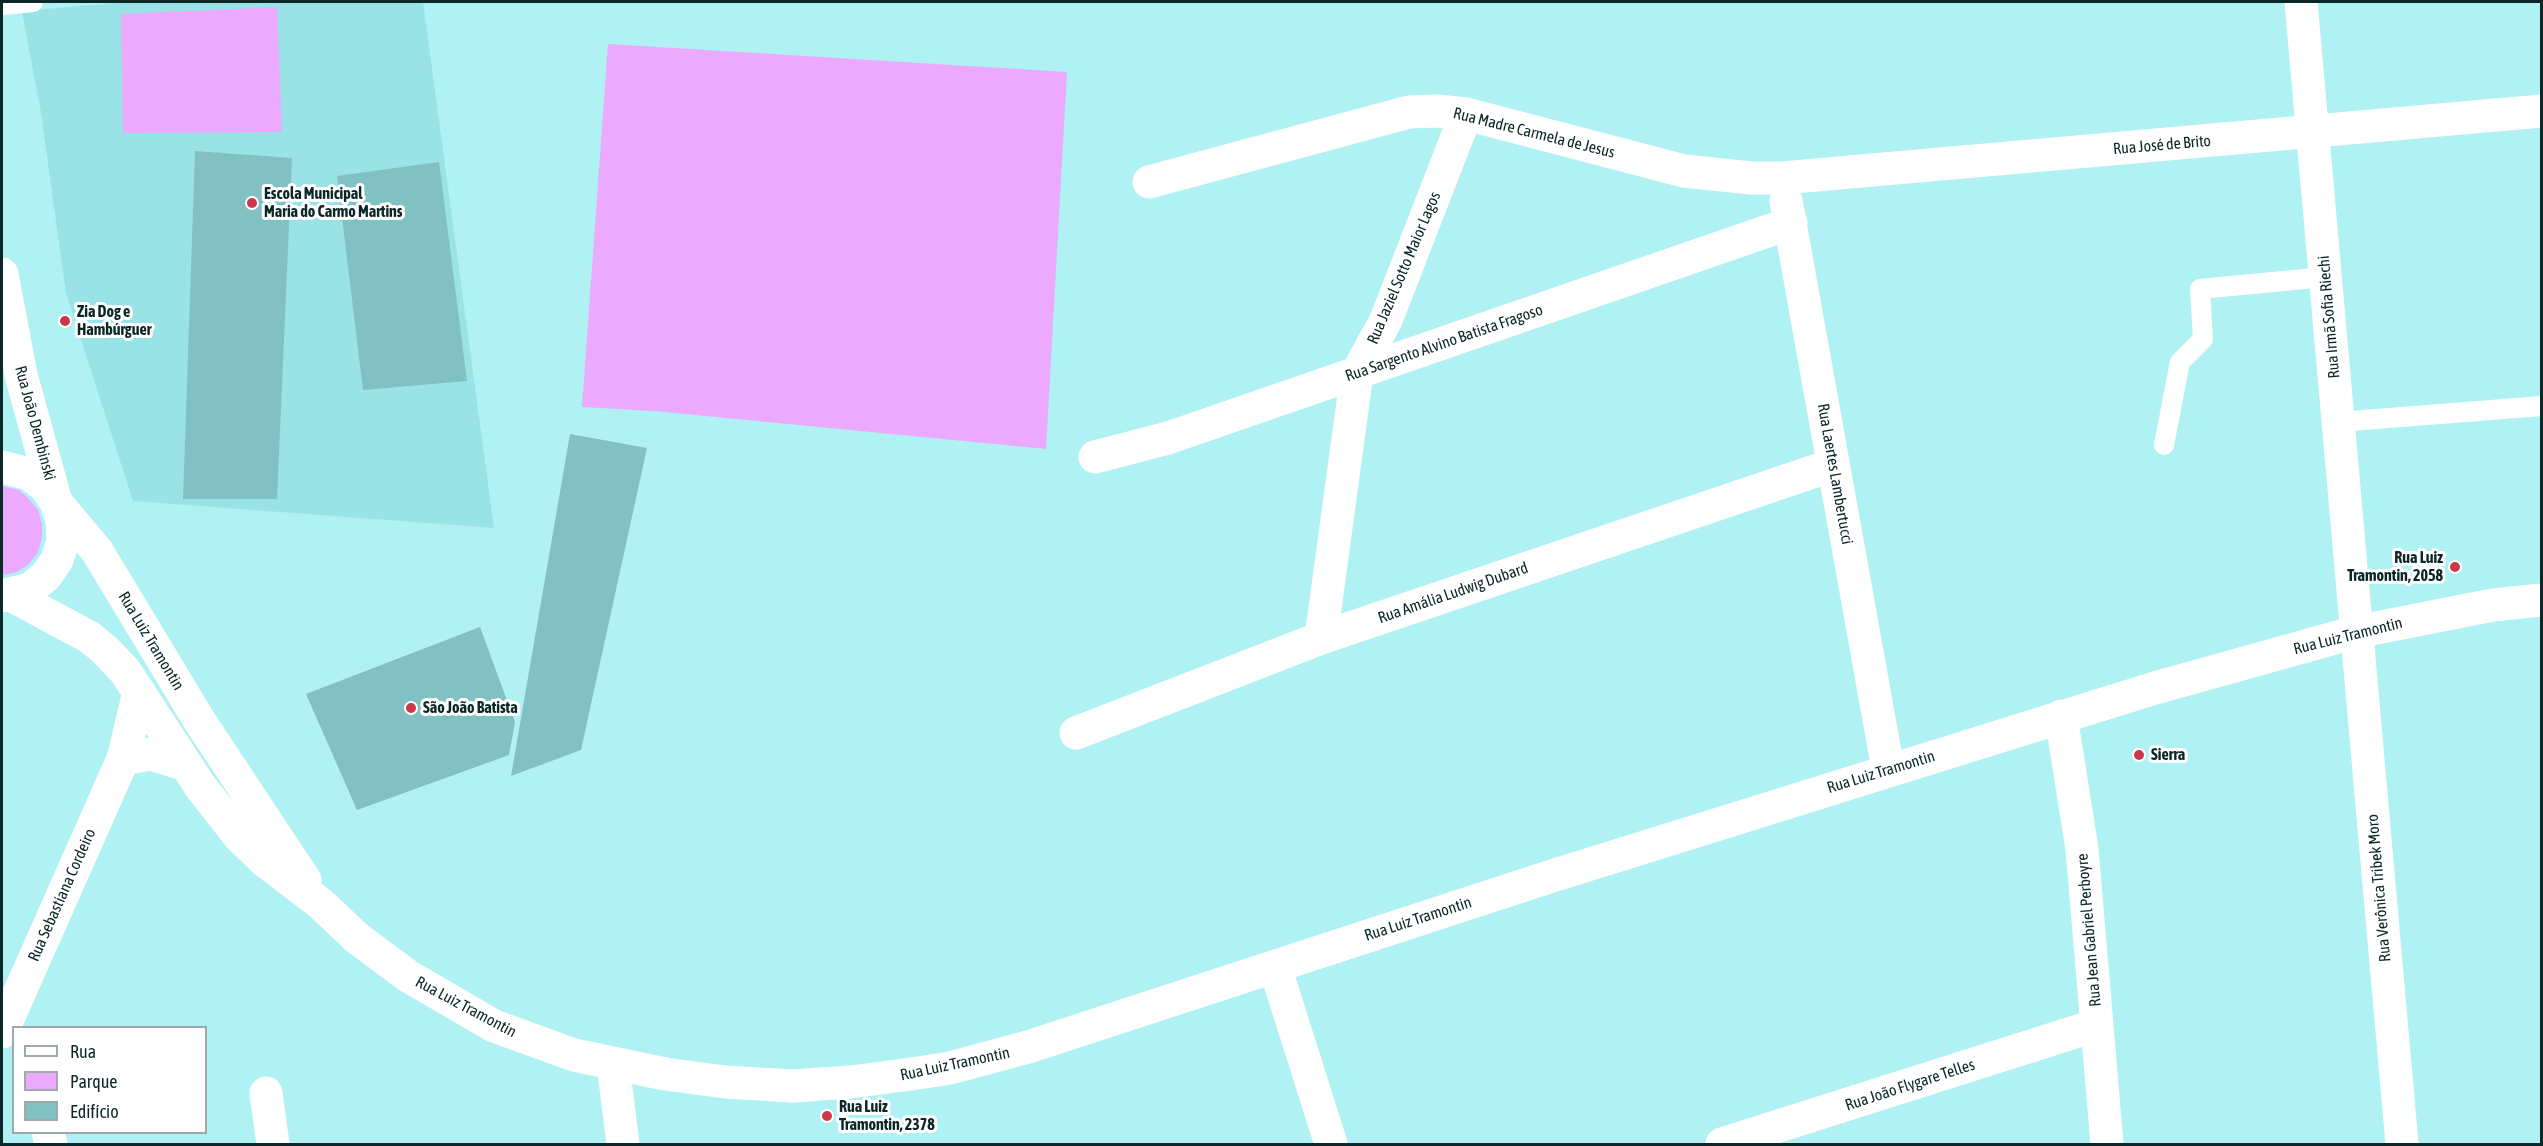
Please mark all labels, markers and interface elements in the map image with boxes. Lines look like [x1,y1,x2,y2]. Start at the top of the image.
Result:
street label: Rua Madre Carmela de Jesus [1451,104,1617,162]
street label: Rua José de Brito [2112,131,2212,159]
place label: Escola Municipal Maria do Carmo Martins [264,184,402,222]
street label: Rua Jaziel Sotto Maior Lagos [1363,189,1445,347]
marker: Escola Municipal Maria do Carmo Martins [245,196,259,210]
street label: Rua Irmã Sofia Riechi [2314,255,2344,379]
street label: Rua Sargento Alvino Batista Fragoso [1343,300,1545,386]
place label: Zia Dog e Hambúrguer [77,302,151,340]
marker: Zia Dog e Hambúrguer [58,314,72,328]
street label: Rua João Dembinski [10,364,60,482]
street label: Rua Laertes Lambertucci [1813,402,1857,546]
place label: Rua Luiz Tramontin, 2058 [2347,548,2443,586]
street label: Rua Amália Ludwig Dubard [1375,558,1531,628]
marker: Rua Luiz Tramontin, 2058 [2448,560,2462,574]
street label: Rua Luiz Tramontin [114,588,188,694]
street label: Rua Luiz Tramontin [2292,613,2404,659]
place label: São João Batista [423,698,518,718]
marker: São João Batista [404,701,418,715]
place label: Sierra [2151,745,2185,765]
street label: Rua Luiz Tramontin [1825,746,1937,798]
marker: Sierra [2132,748,2146,762]
street label: Rua Verônica Tribek Moro [2363,813,2395,963]
street label: Rua Sebastiana Cordeiro [24,826,100,964]
street label: Rua Jean Gabriel Perboyre [2073,852,2105,1008]
street label: Rua Luiz Tramontin [1362,893,1474,945]
street label: Rua Luiz Tramontin [412,972,520,1042]
legend [12,1026,207,1134]
text: Rua [70,1041,96,1062]
street label: Rua Luiz Tramontin [898,1043,1012,1085]
street label: Rua João Flygare Telles [1843,1055,1977,1115]
text: Parque [70,1071,118,1092]
place label: Rua Luiz Tramontin, 2378 [839,1097,935,1135]
text: Edifício [70,1101,119,1122]
marker: Rua Luiz Tramontin, 2378 [820,1109,834,1123]

